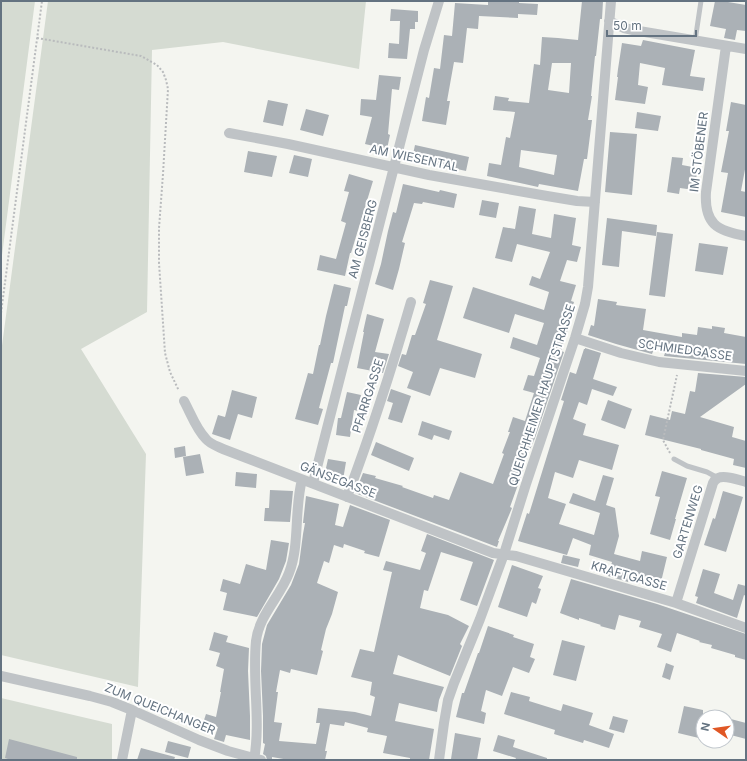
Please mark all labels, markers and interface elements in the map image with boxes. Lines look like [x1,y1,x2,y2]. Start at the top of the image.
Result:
scale bar [607,12,696,38]
text: 50 m [613,18,642,33]
street label: IM STÖBENER [686,111,711,193]
street label: AM WIESENTAL [368,141,460,174]
street label: AM GEISBERG [345,198,380,280]
street label: QUEICHHEIMER HAUPTSTRASSE [505,302,578,488]
street label: SCHMIEDGASSE [637,335,733,364]
street label: PFARRGASSE [348,357,387,435]
street label: GÄNSEGASSE [298,458,378,501]
street label: GARTENWEG [669,483,706,561]
street label: KRAFTGASSE [590,558,669,593]
street label: ZUM QUEICHANGER [103,679,218,738]
north arrow [695,709,735,749]
text: N [697,721,713,732]

